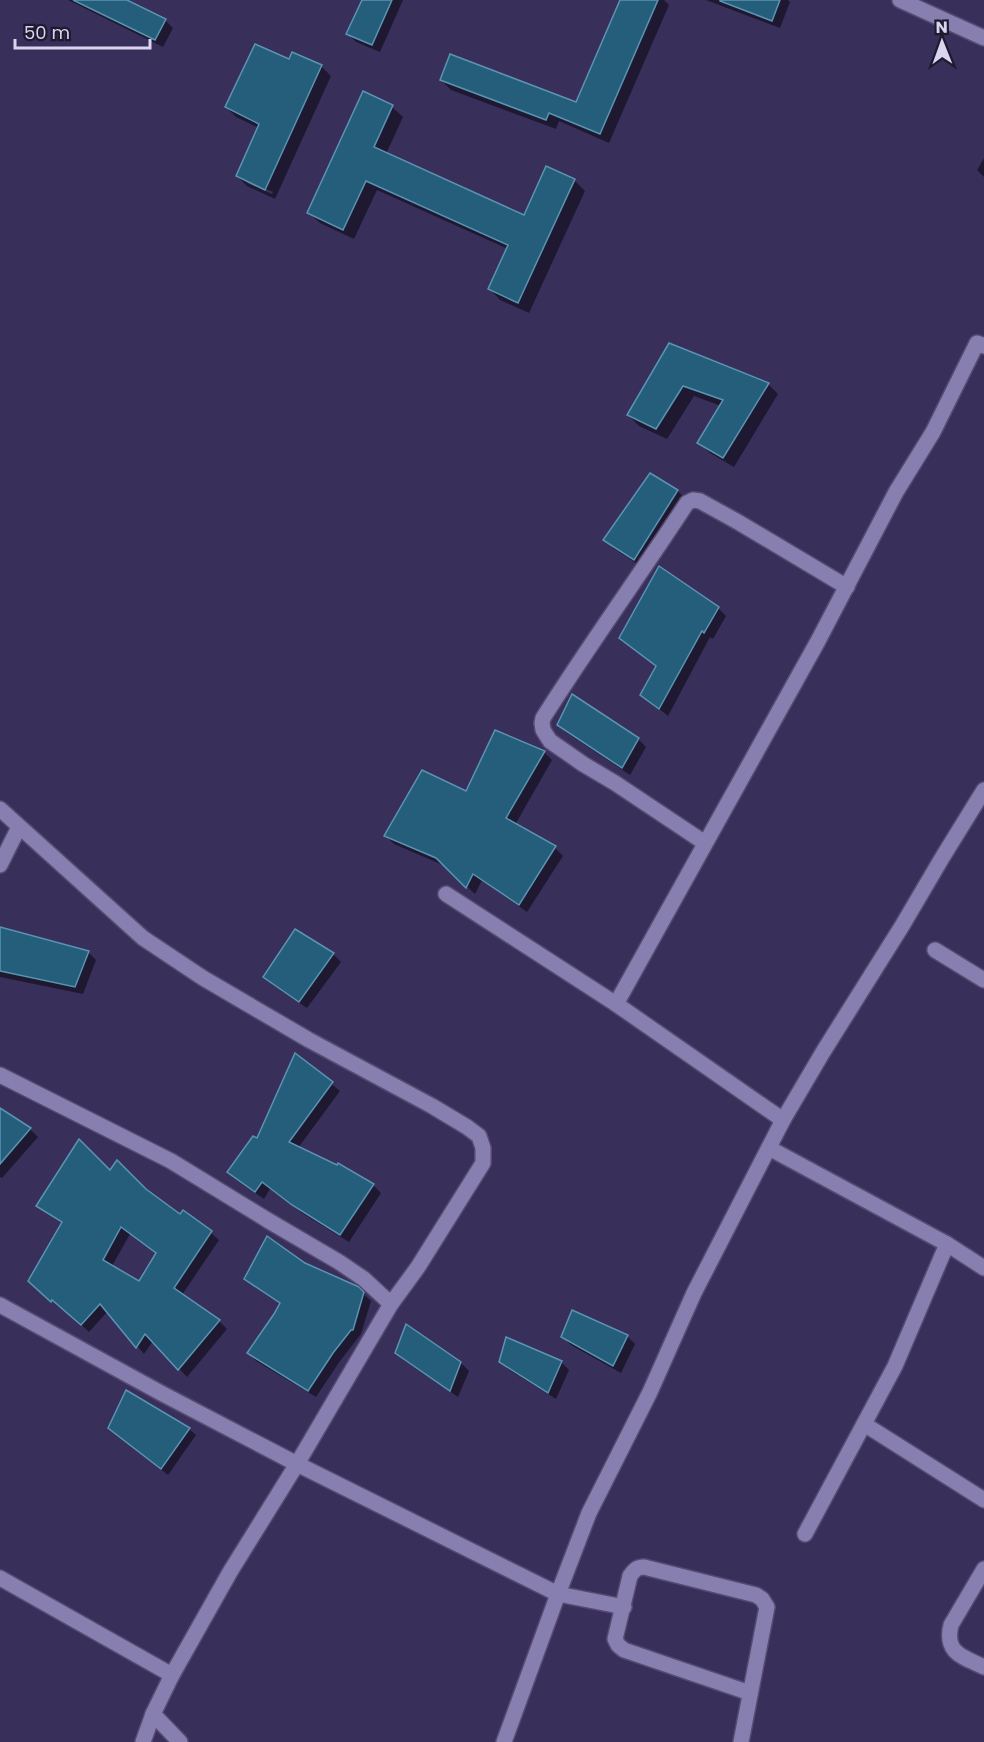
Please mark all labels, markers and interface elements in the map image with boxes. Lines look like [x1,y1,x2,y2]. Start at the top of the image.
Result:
scale bar [15,12,150,50]
north arrow [912,12,972,72]
text: N [936,16,948,39]
text: 50 m [24,20,70,45]

